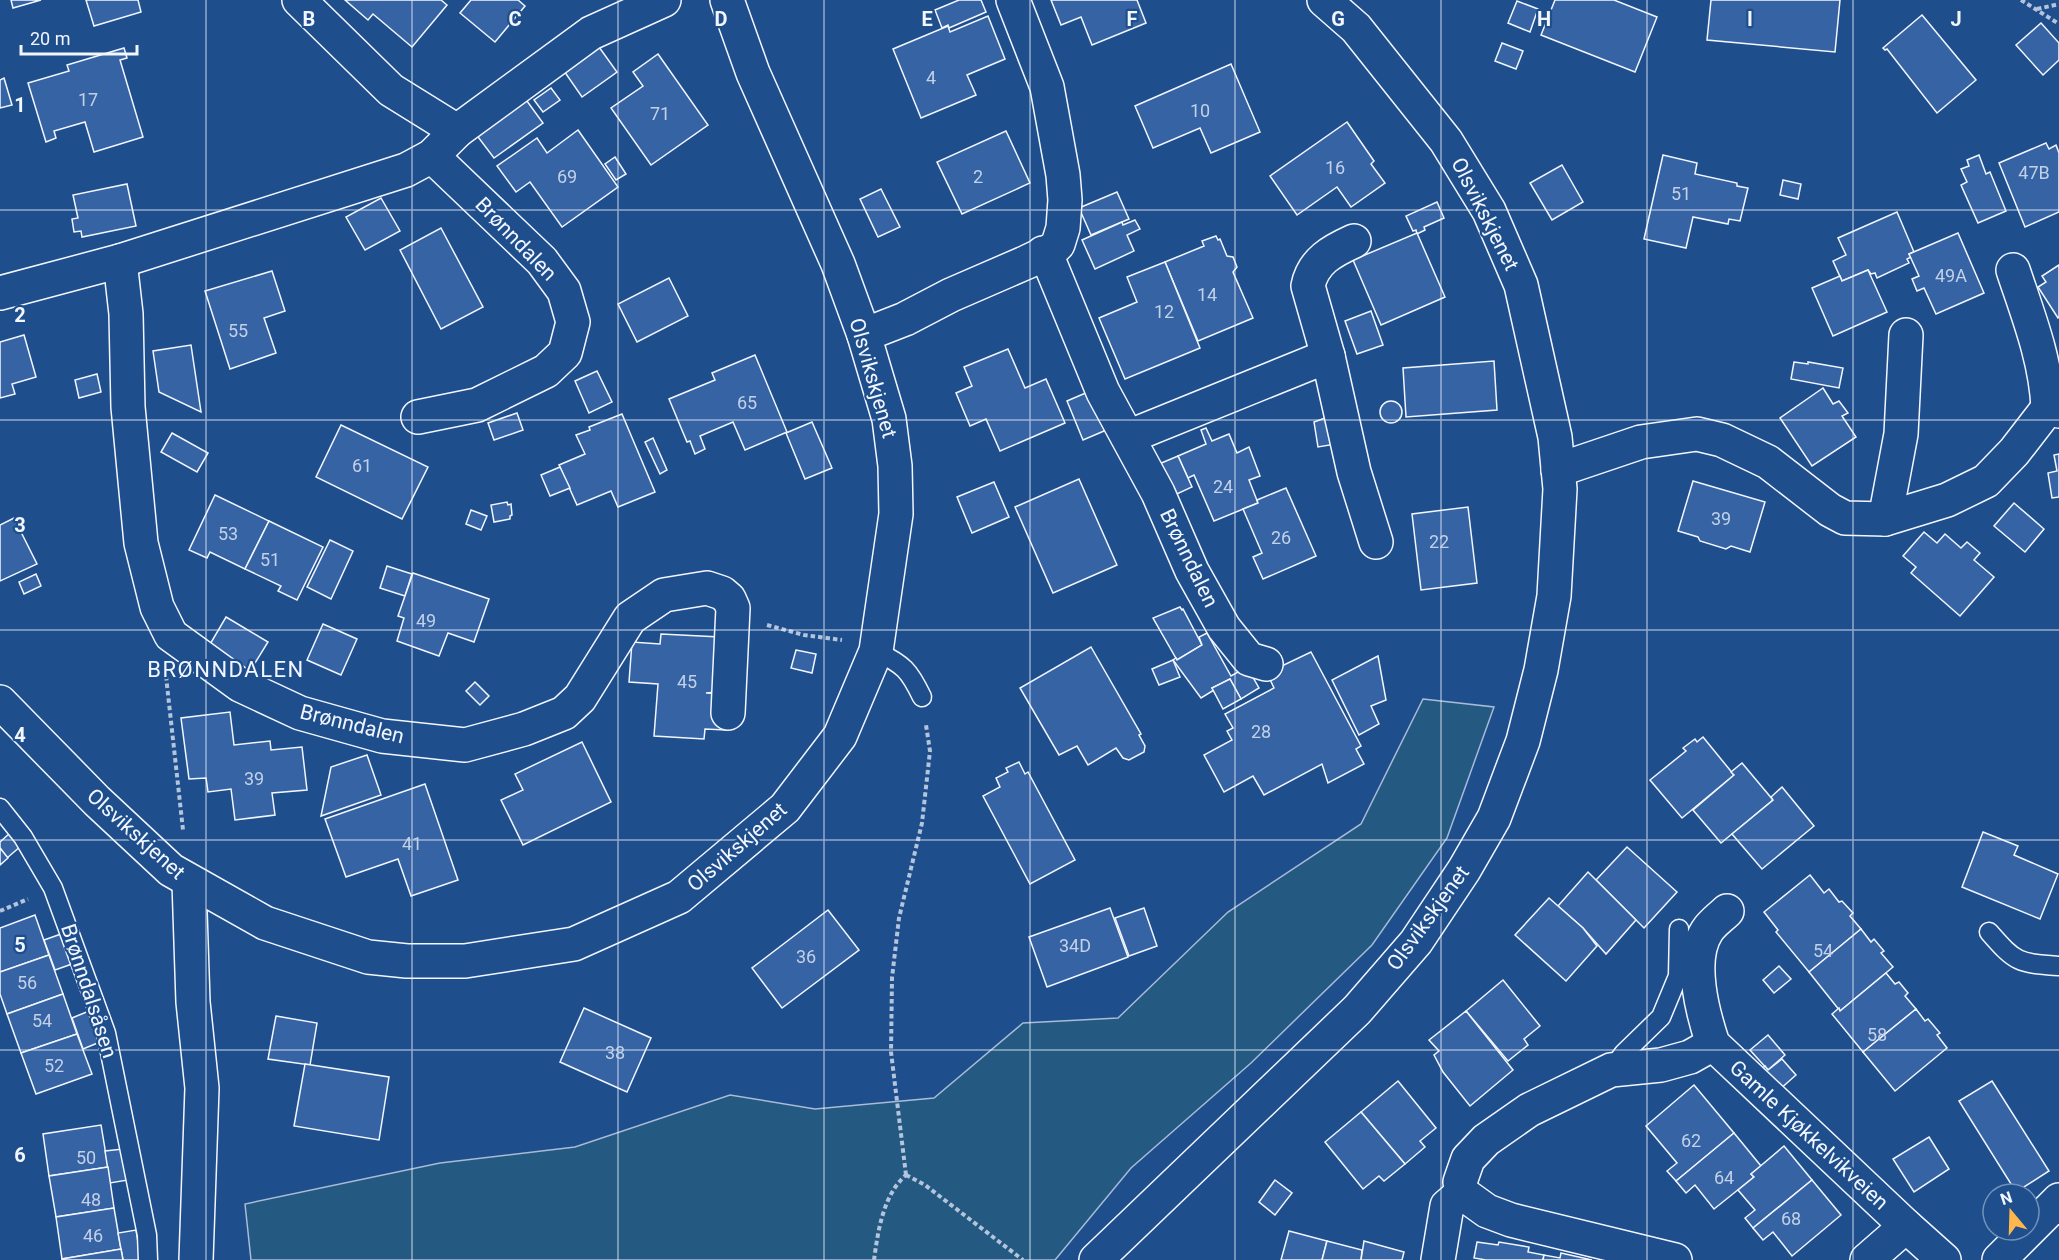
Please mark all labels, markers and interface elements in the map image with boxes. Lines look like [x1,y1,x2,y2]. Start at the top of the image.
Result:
text: B [303,7,315,31]
text: C [508,7,522,31]
text: D [715,7,728,31]
text: E [921,7,933,31]
text: F [1127,7,1138,31]
text: G [1331,7,1345,31]
text: H [1537,7,1551,31]
text: I [1747,7,1753,31]
text: J [1950,7,1962,31]
scale bar [21,18,136,56]
text: 20 m [30,28,70,49]
house number: 4 [926,67,936,88]
house number: 17 [78,89,98,110]
text: 1 [14,93,26,117]
house number: 10 [1190,100,1210,121]
house number: 71 [650,103,670,124]
street label: Olsvikskjenet [1446,154,1524,275]
house number: 16 [1325,157,1345,178]
house number: 47B [2018,162,2050,183]
house number: 69 [557,166,577,187]
house number: 2 [973,166,983,187]
house number: 51 [1671,183,1691,204]
street label: Brønndalen [470,192,562,286]
house number: 49A [1935,265,1967,286]
house number: 14 [1197,284,1217,305]
house number: 12 [1154,301,1174,322]
text: 2 [14,303,26,327]
street label: Olsvikskjenet [844,315,902,441]
house number: 55 [228,320,248,341]
house number: 65 [737,392,757,413]
house number: 61 [352,455,372,476]
house number: 24 [1213,476,1233,497]
street label: Brønndalen [1155,505,1223,611]
house number: 39 [1711,508,1731,529]
text: 3 [14,513,26,537]
house number: 53 [218,523,238,544]
house number: 26 [1271,527,1291,548]
house number: 22 [1429,531,1449,552]
house number: 51 [260,549,280,570]
house number: 49 [416,610,436,631]
district label: BRØNNDALEN [147,657,305,682]
house number: 45 [677,671,697,692]
street label: Brønndalen [297,699,407,749]
house number: 28 [1251,721,1271,742]
text: 4 [14,723,26,747]
house number: 39 [244,768,264,789]
street label: Olsvikskjenet [82,784,190,884]
street label: Olsvikskjenet [683,797,792,897]
house number: 41 [402,833,422,854]
street label: Olsvikskjenet [1382,861,1474,975]
street label: Brønndalsåsen [56,921,122,1061]
text: 5 [14,933,26,957]
house number: 34D [1059,935,1091,956]
house number: 54 [1813,940,1833,961]
house number: 36 [796,946,816,967]
house number: 56 [17,972,37,993]
house number: 54 [32,1010,52,1031]
house number: 58 [1867,1024,1887,1045]
house number: 38 [605,1042,625,1063]
house number: 52 [44,1055,64,1076]
street label: Gamle Kjøkkelvikveien [1725,1055,1893,1215]
house number: 62 [1681,1130,1701,1151]
text: 6 [14,1143,26,1167]
house number: 50 [76,1147,96,1168]
house number: 64 [1714,1167,1734,1188]
north arrow [1981,1182,2041,1242]
text: N [1998,1187,2015,1209]
house number: 48 [81,1189,101,1210]
house number: 68 [1781,1208,1801,1229]
house number: 46 [83,1225,103,1246]

